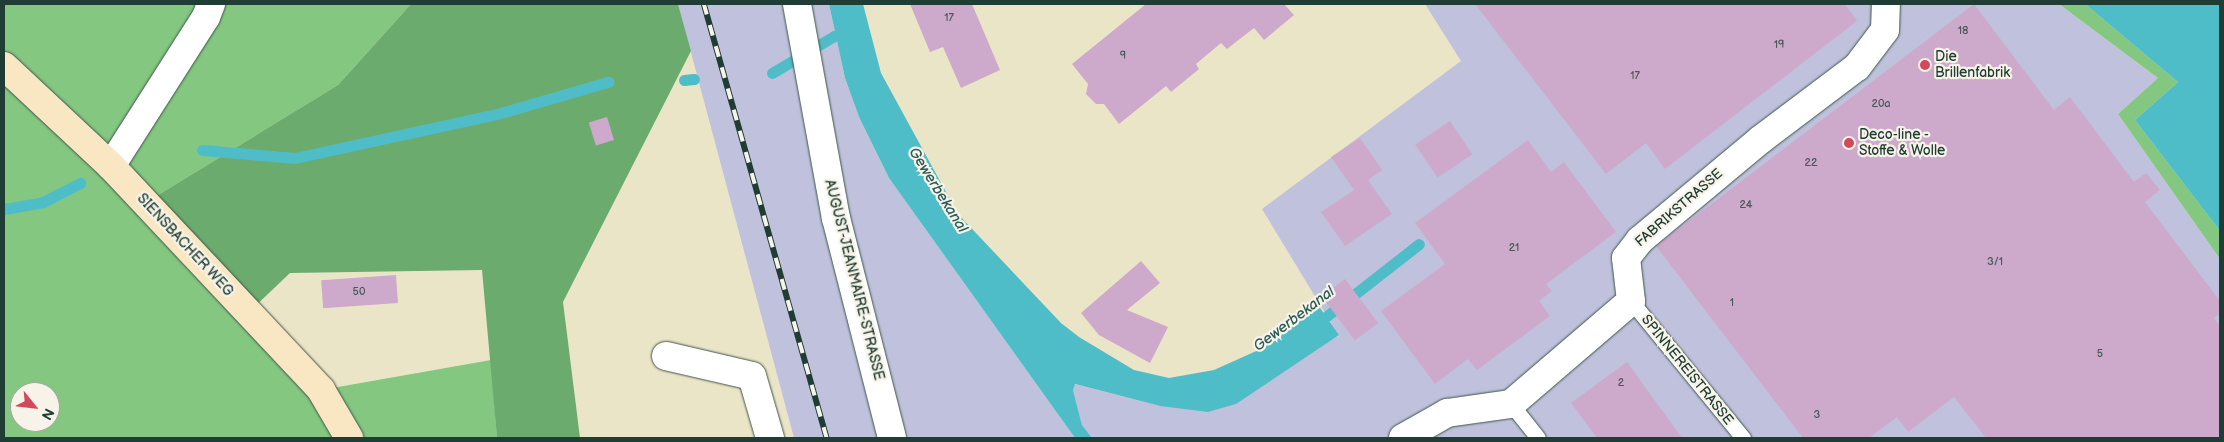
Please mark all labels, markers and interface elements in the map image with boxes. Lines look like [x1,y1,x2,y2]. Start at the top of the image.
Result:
house number: 17 [944,11,954,25]
house number: 18 [1958,24,1968,38]
house number: 19 [1774,38,1784,52]
house number: 9 [1120,49,1126,63]
place label: Die Brillenfabrik [1935,49,2010,82]
marker: Die Brillenfabrik [1919,59,1931,71]
house number: 17 [1630,69,1640,83]
house number: 20a [1871,97,1891,111]
place label: Deco-line - Stoffe & Wolle [1859,127,1946,160]
marker: Deco-line - Stoffe & Wolle [1843,137,1855,149]
water label: Gewerbekanal [905,144,971,236]
house number: 22 [1805,156,1817,170]
street label: FABRIKSTRASSE [1632,165,1726,251]
street label: AUGUST-JEANMAIRE-STRASSE [821,178,887,382]
street label: SIENSBACHER WEG [133,190,237,300]
house number: 24 [1739,198,1753,212]
house number: 21 [1509,241,1519,255]
house number: 3/1 [1987,255,2003,269]
water label: Gewerbekanal [1250,283,1338,355]
house number: 50 [353,285,365,299]
house number: 1 [1730,296,1734,310]
street label: SPINNEREISTRASSE [1637,312,1737,428]
house number: 5 [2097,347,2103,361]
house number: 2 [1618,376,1624,390]
north arrow [10,382,60,432]
text: N [38,405,58,423]
house number: 3 [1814,408,1820,422]

